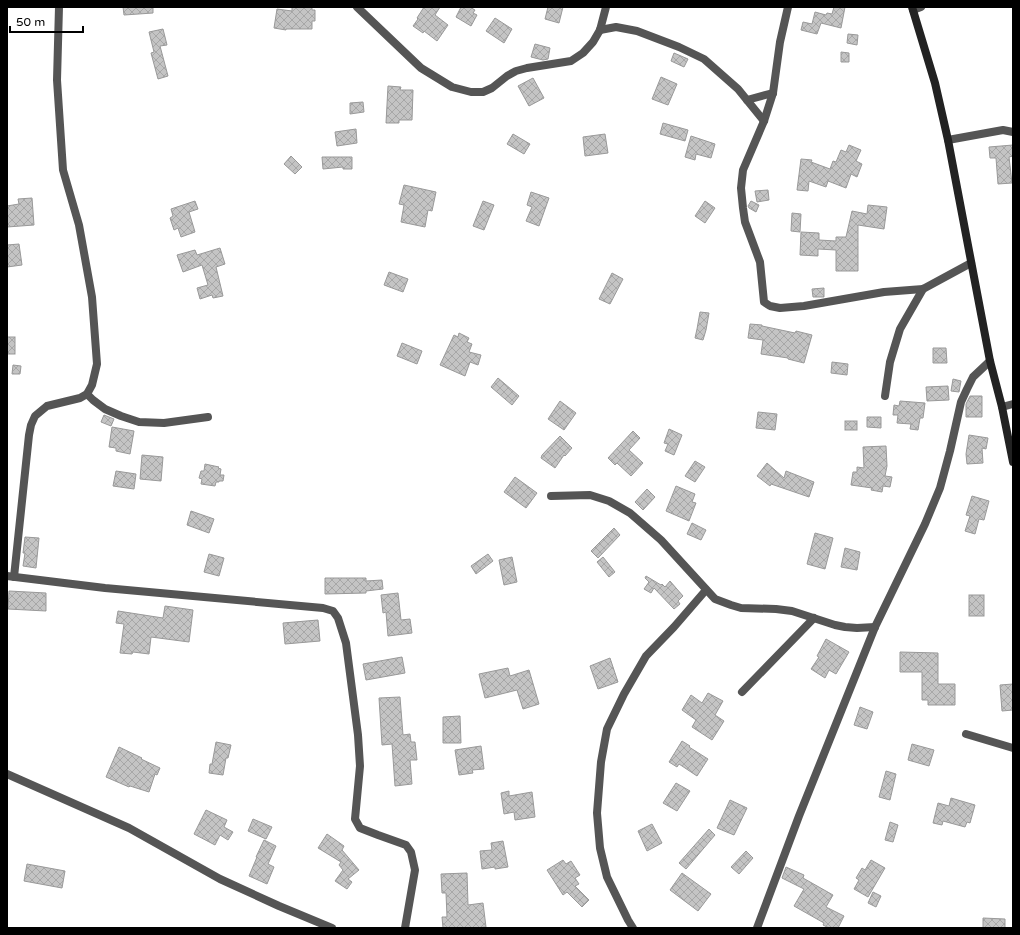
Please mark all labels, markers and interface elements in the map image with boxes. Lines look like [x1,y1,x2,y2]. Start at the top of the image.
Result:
scale bar [10,8,83,34]
text: 50 m [16,15,45,29]

